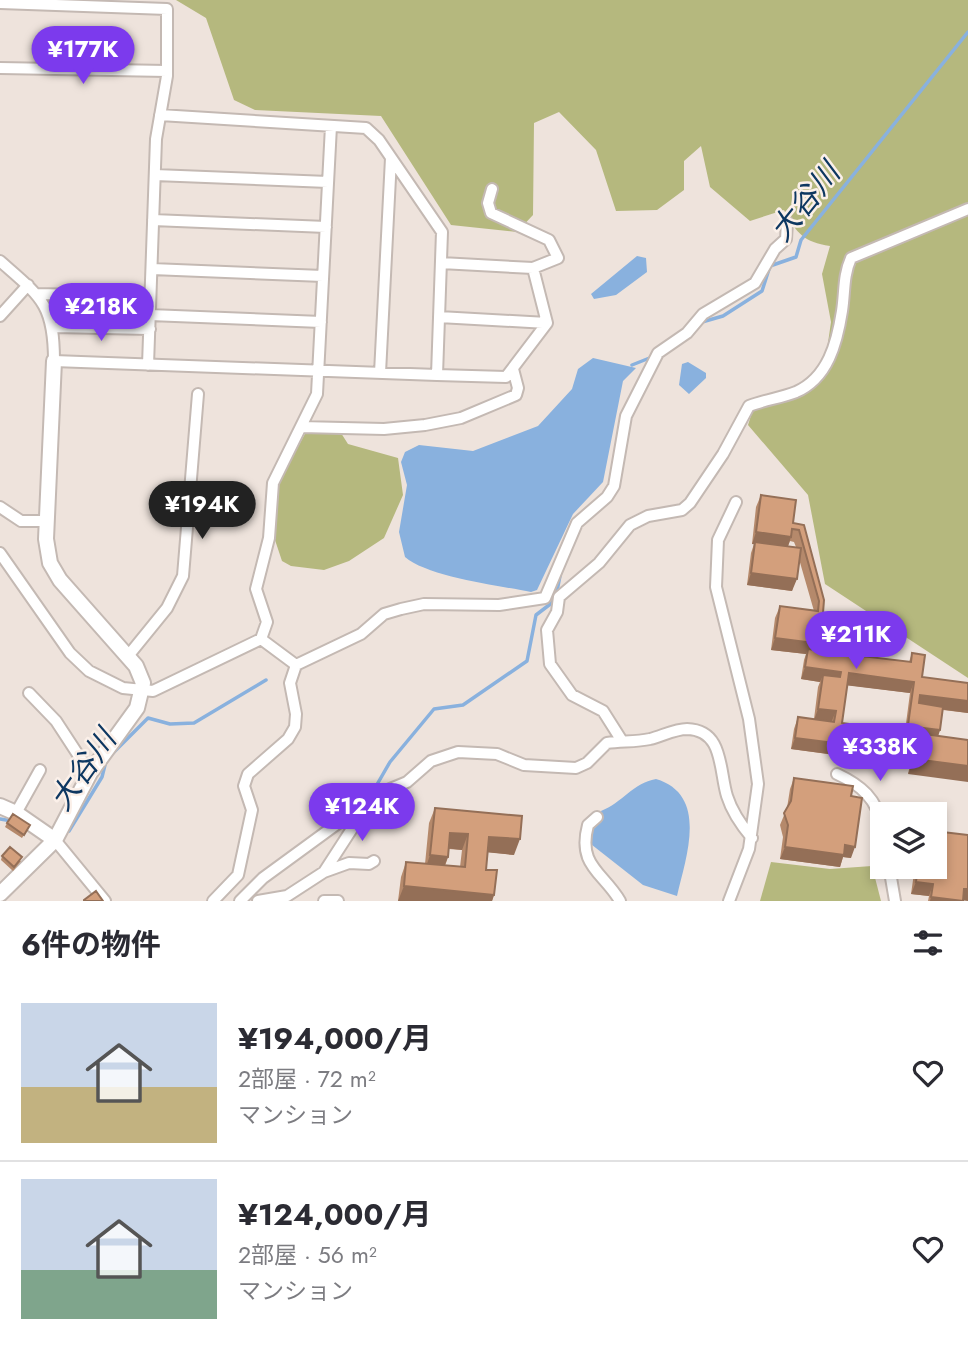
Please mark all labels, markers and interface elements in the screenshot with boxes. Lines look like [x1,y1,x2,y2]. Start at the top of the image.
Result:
pin: ¥177K [34,27,132,86]
text: ¥177K [48,32,118,66]
water label: 大谷川 [760,151,852,250]
pin: ¥218K [52,284,150,343]
text: ¥218K [65,289,137,323]
pin: ¥194K [153,482,251,541]
text: ¥194K [165,487,239,521]
pin: ¥211K [807,612,905,671]
text: ¥211K [821,617,891,651]
water label: 大谷川 [39,718,128,819]
pin: ¥338K [831,724,929,783]
text: ¥338K [843,729,917,763]
pin: ¥124K [313,784,411,843]
text: ¥124K [325,789,399,823]
map controls [870,802,947,879]
button: layers [870,802,947,879]
text: 6件の物件 [21,923,161,966]
icon: filters [909,924,947,962]
text: ¥194,000/月 [238,1017,432,1060]
icon: home [77,1031,161,1115]
icon: heart [909,1054,947,1092]
text: 2部屋 · 72 m² [238,1062,376,1096]
text: マンション [238,1098,353,1132]
text: ¥124,000/月 [238,1193,432,1236]
icon: home [77,1207,161,1291]
icon: heart [909,1230,947,1268]
text: 2部屋 · 56 m² [238,1238,377,1272]
text: マンション [238,1274,353,1308]

